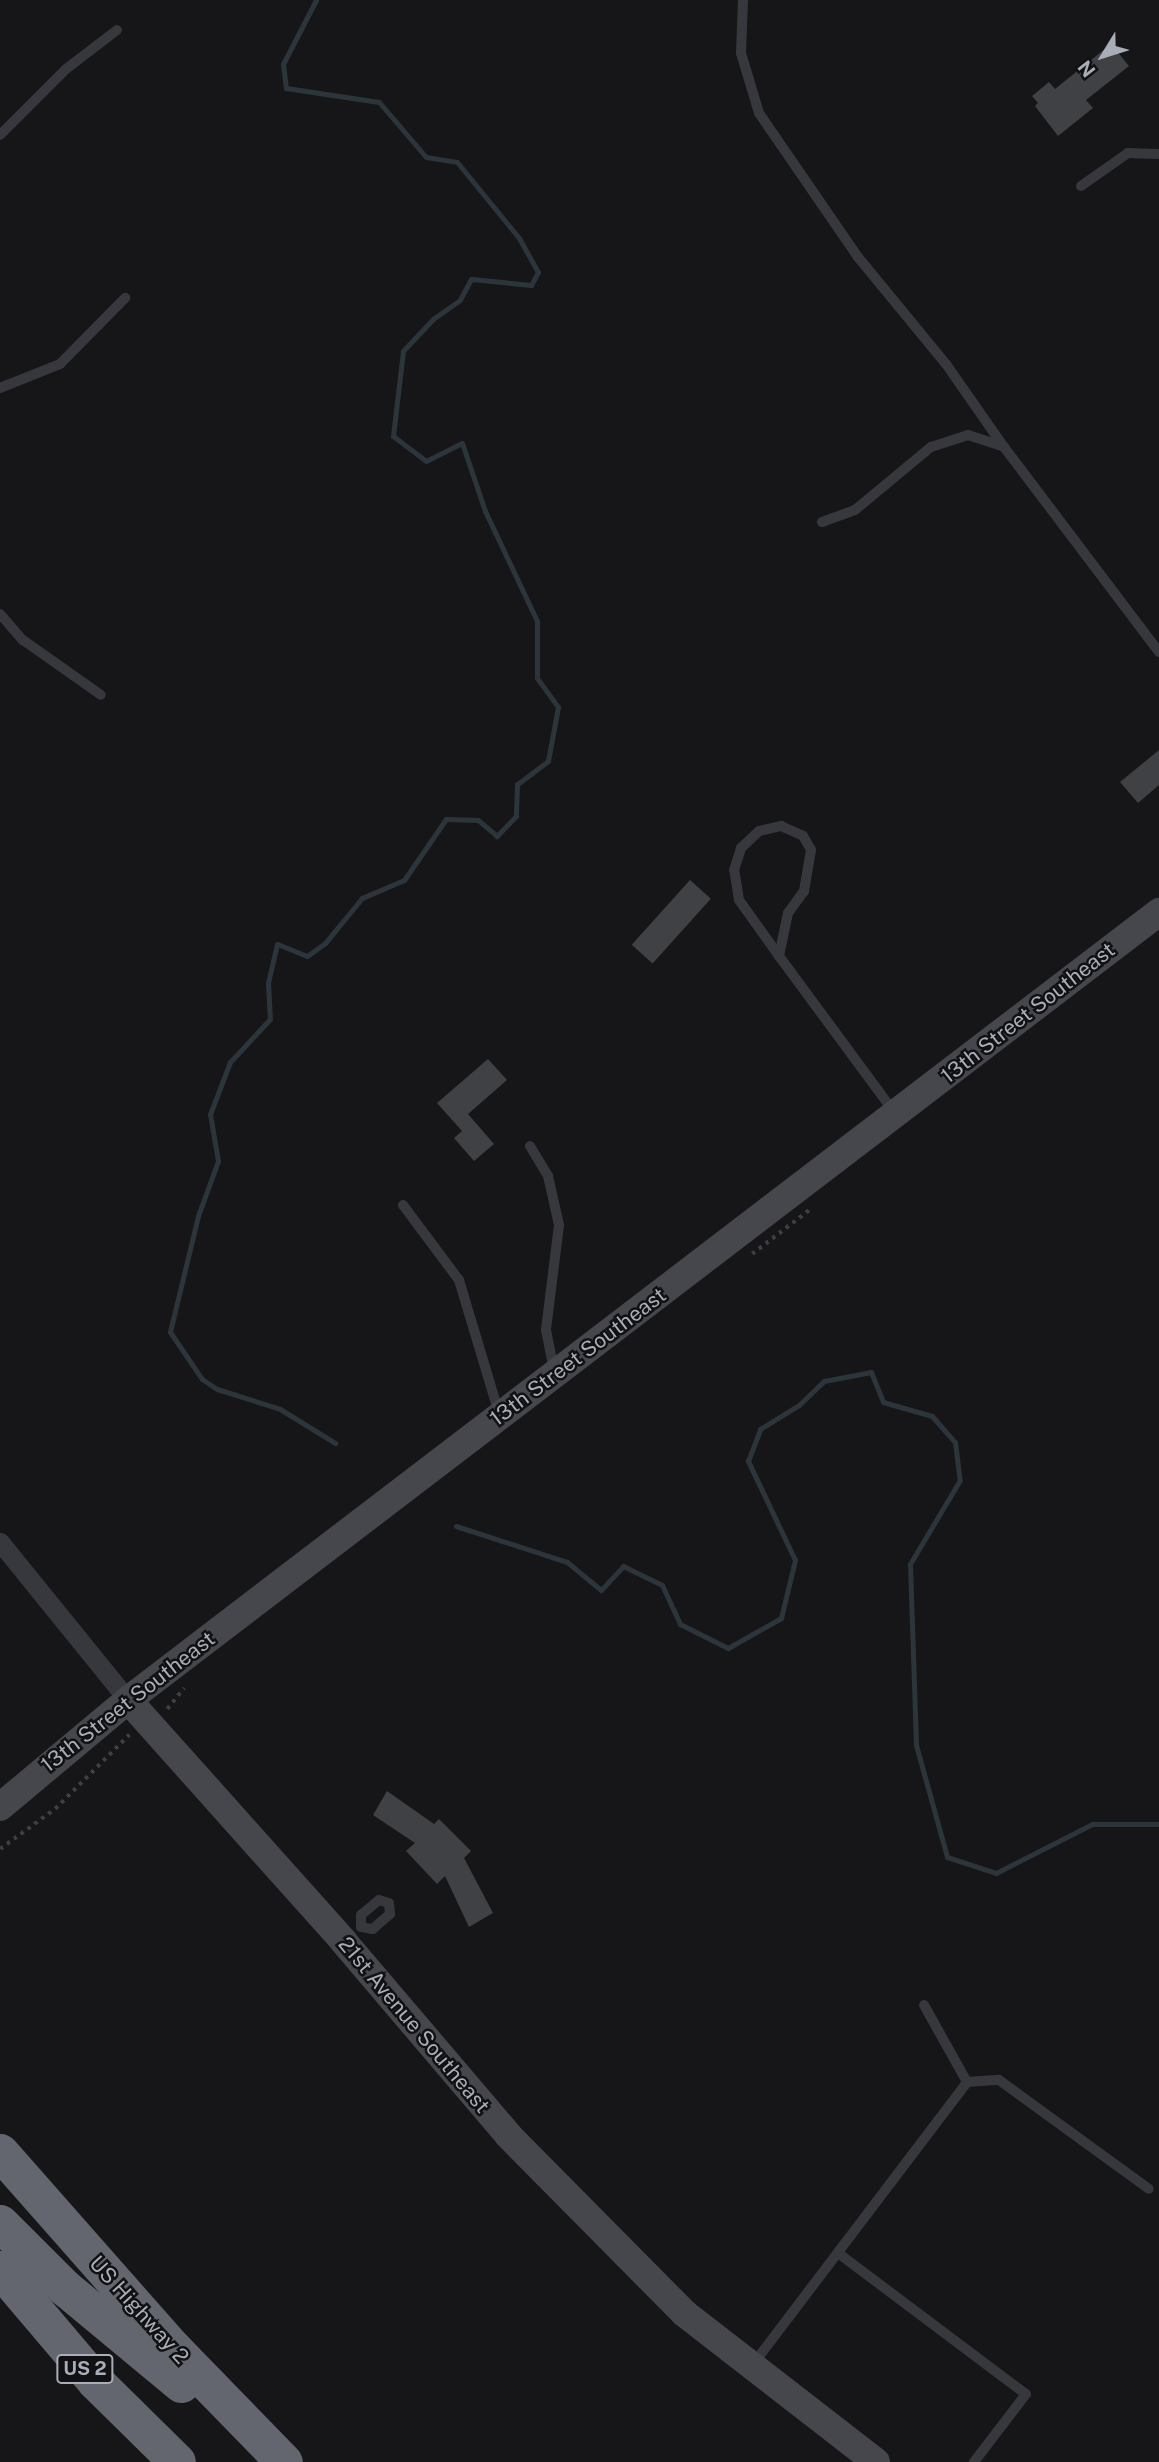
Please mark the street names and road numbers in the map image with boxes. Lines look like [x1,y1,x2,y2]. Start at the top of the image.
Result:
street label: 13th Street Southeast [936,937,1120,1089]
street label: 13th Street Southeast [485,1283,671,1431]
street label: 13th Street Southeast [36,1626,220,1778]
street label: 21st Avenue Southeast [333,1932,495,2118]
street label: US Highway 2 [84,2251,194,2369]
road number: US 2 [55,2354,115,2384]

